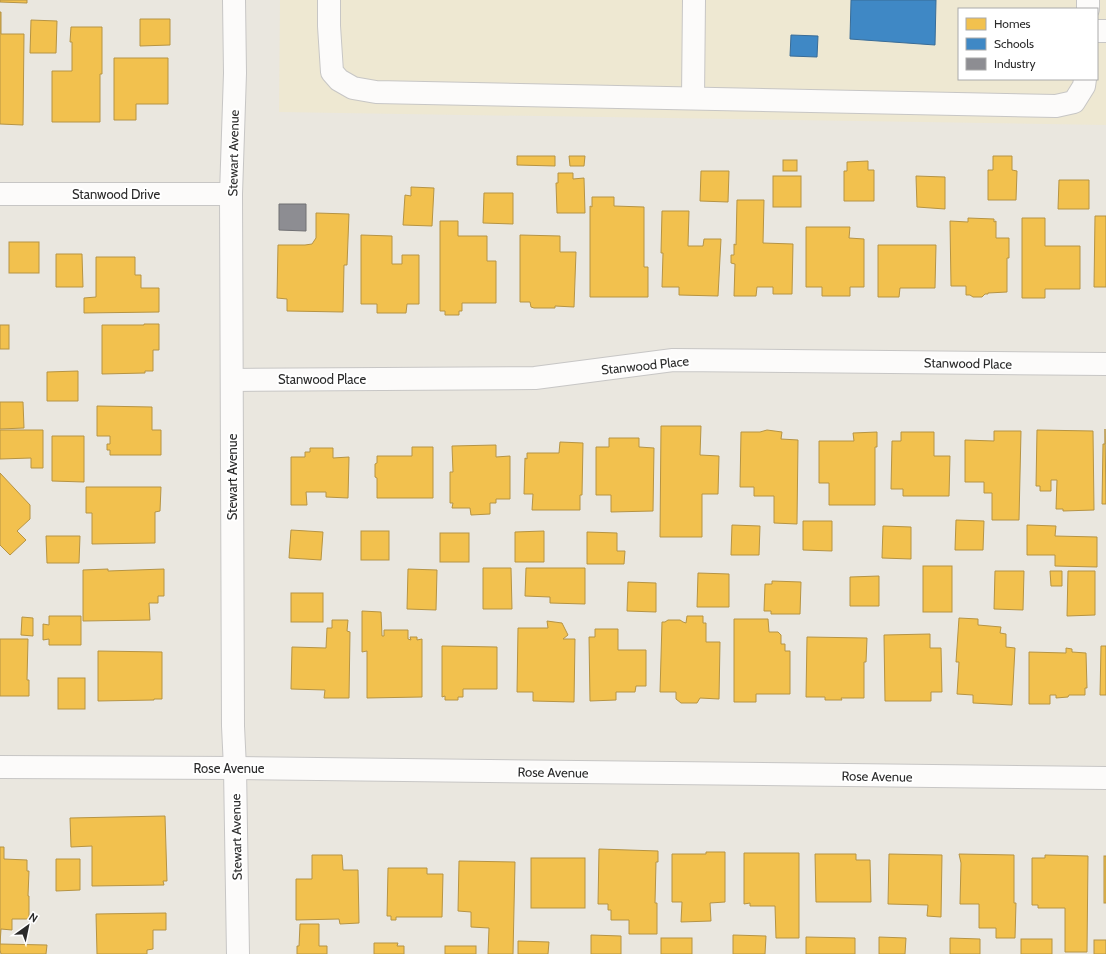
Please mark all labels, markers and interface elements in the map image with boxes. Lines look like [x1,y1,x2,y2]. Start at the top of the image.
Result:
legend [958,8,1098,80]
text: Homes [994,16,1031,31]
text: Schools [994,36,1034,51]
text: Industry [994,56,1035,71]
street label: Stewart Avenue [224,109,242,196]
street label: Stanwood Drive [72,186,160,202]
street label: Stanwood Place [600,352,690,378]
street label: Stanwood Place [924,354,1013,372]
street label: Stanwood Place [278,371,366,387]
street label: Stewart Avenue [224,433,240,520]
street label: Rose Avenue [194,760,265,776]
street label: Rose Avenue [517,763,589,781]
street label: Rose Avenue [841,767,913,785]
street label: Stewart Avenue [227,793,245,880]
north arrow [8,906,48,946]
text: N [26,910,41,926]

